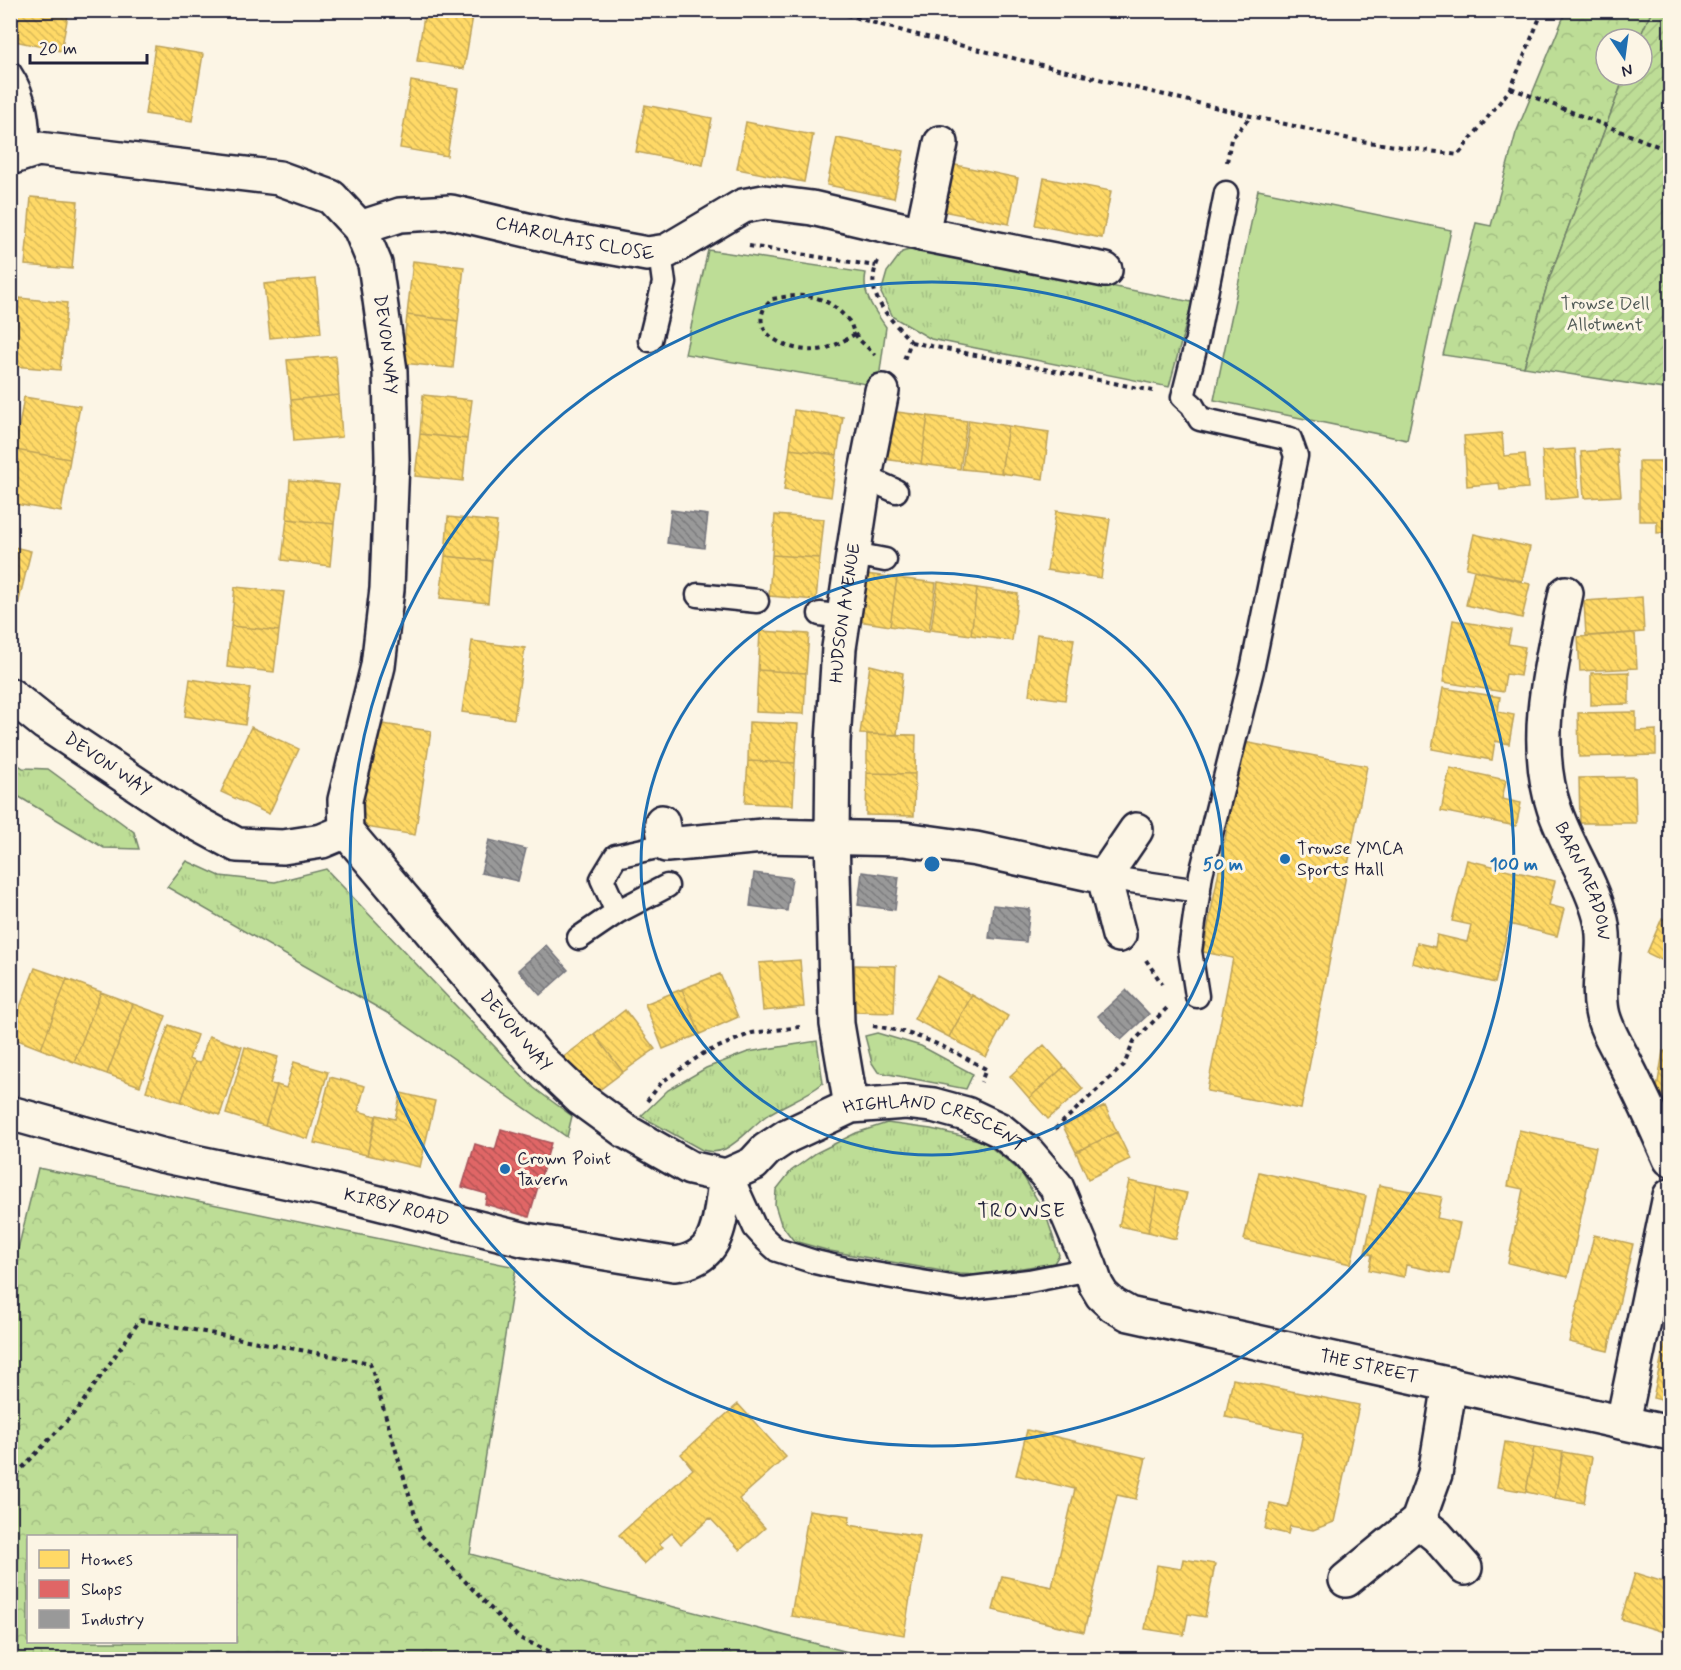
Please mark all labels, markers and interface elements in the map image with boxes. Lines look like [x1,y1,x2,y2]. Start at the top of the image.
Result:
scale bar [30,27,147,65]
north arrow [1594,27,1654,87]
text: 20 m [39,37,77,61]
text: N [1619,59,1635,82]
street label: CHAROLAIS CLOSE [493,211,656,267]
park label: Trowse Dell Allotment [1560,292,1650,337]
street label: DEVON WAY [367,293,403,394]
street label: HUDSON AVENUE [825,541,867,684]
street label: DEVON WAY [59,727,156,802]
street label: BARN MEADOW [1549,819,1615,941]
place label: Trowse YMCA Sports Hall [1297,837,1404,882]
marker: Trowse YMCA Sports Hall [1278,852,1292,866]
text: 50 m [1203,853,1243,877]
text: 100 m [1490,853,1538,877]
centre of rings [922,854,942,874]
street label: DEVON WAY [474,985,557,1077]
street label: HIGHLAND CRESCENT [839,1090,1031,1158]
place label: Crown Point Tavern [517,1147,611,1192]
marker: Crown Point Tavern [498,1162,512,1176]
street label: KIRBY ROAD [341,1183,452,1232]
district label: TROWSE [977,1197,1067,1225]
street label: THE STREET [1317,1344,1421,1389]
legend [27,1535,237,1643]
text: Homes [81,1548,133,1572]
text: Shops [81,1578,122,1602]
text: Industry [81,1608,144,1632]

